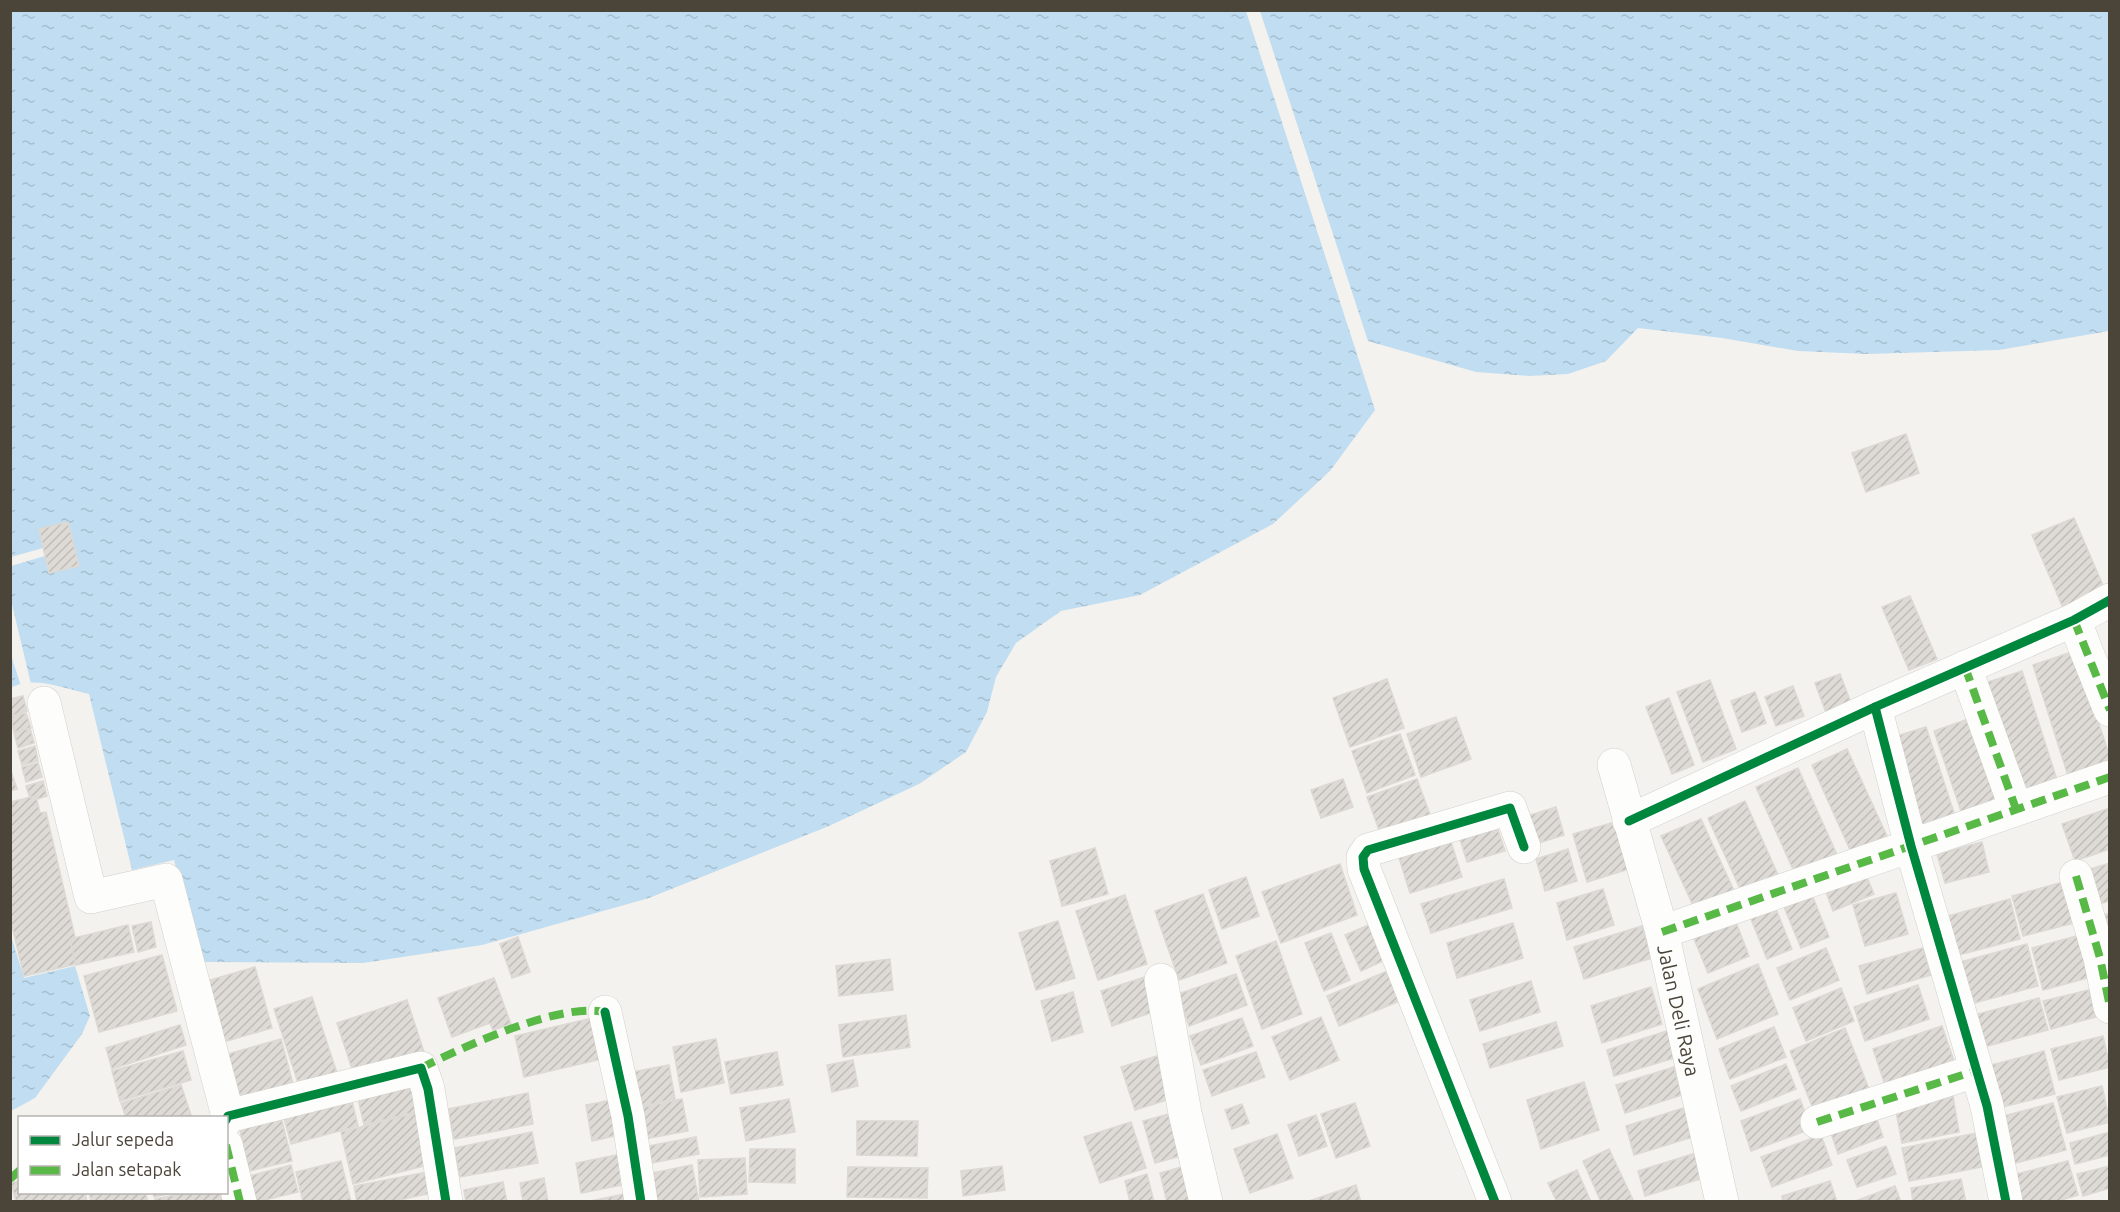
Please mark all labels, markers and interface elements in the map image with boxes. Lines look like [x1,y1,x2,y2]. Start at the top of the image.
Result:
street label: Jalan Deli Raya [1654,942,1705,1078]
legend [18,1116,228,1194]
text: Jalur sepeda [72,1129,174,1149]
text: Jalan setapak [72,1159,181,1179]

